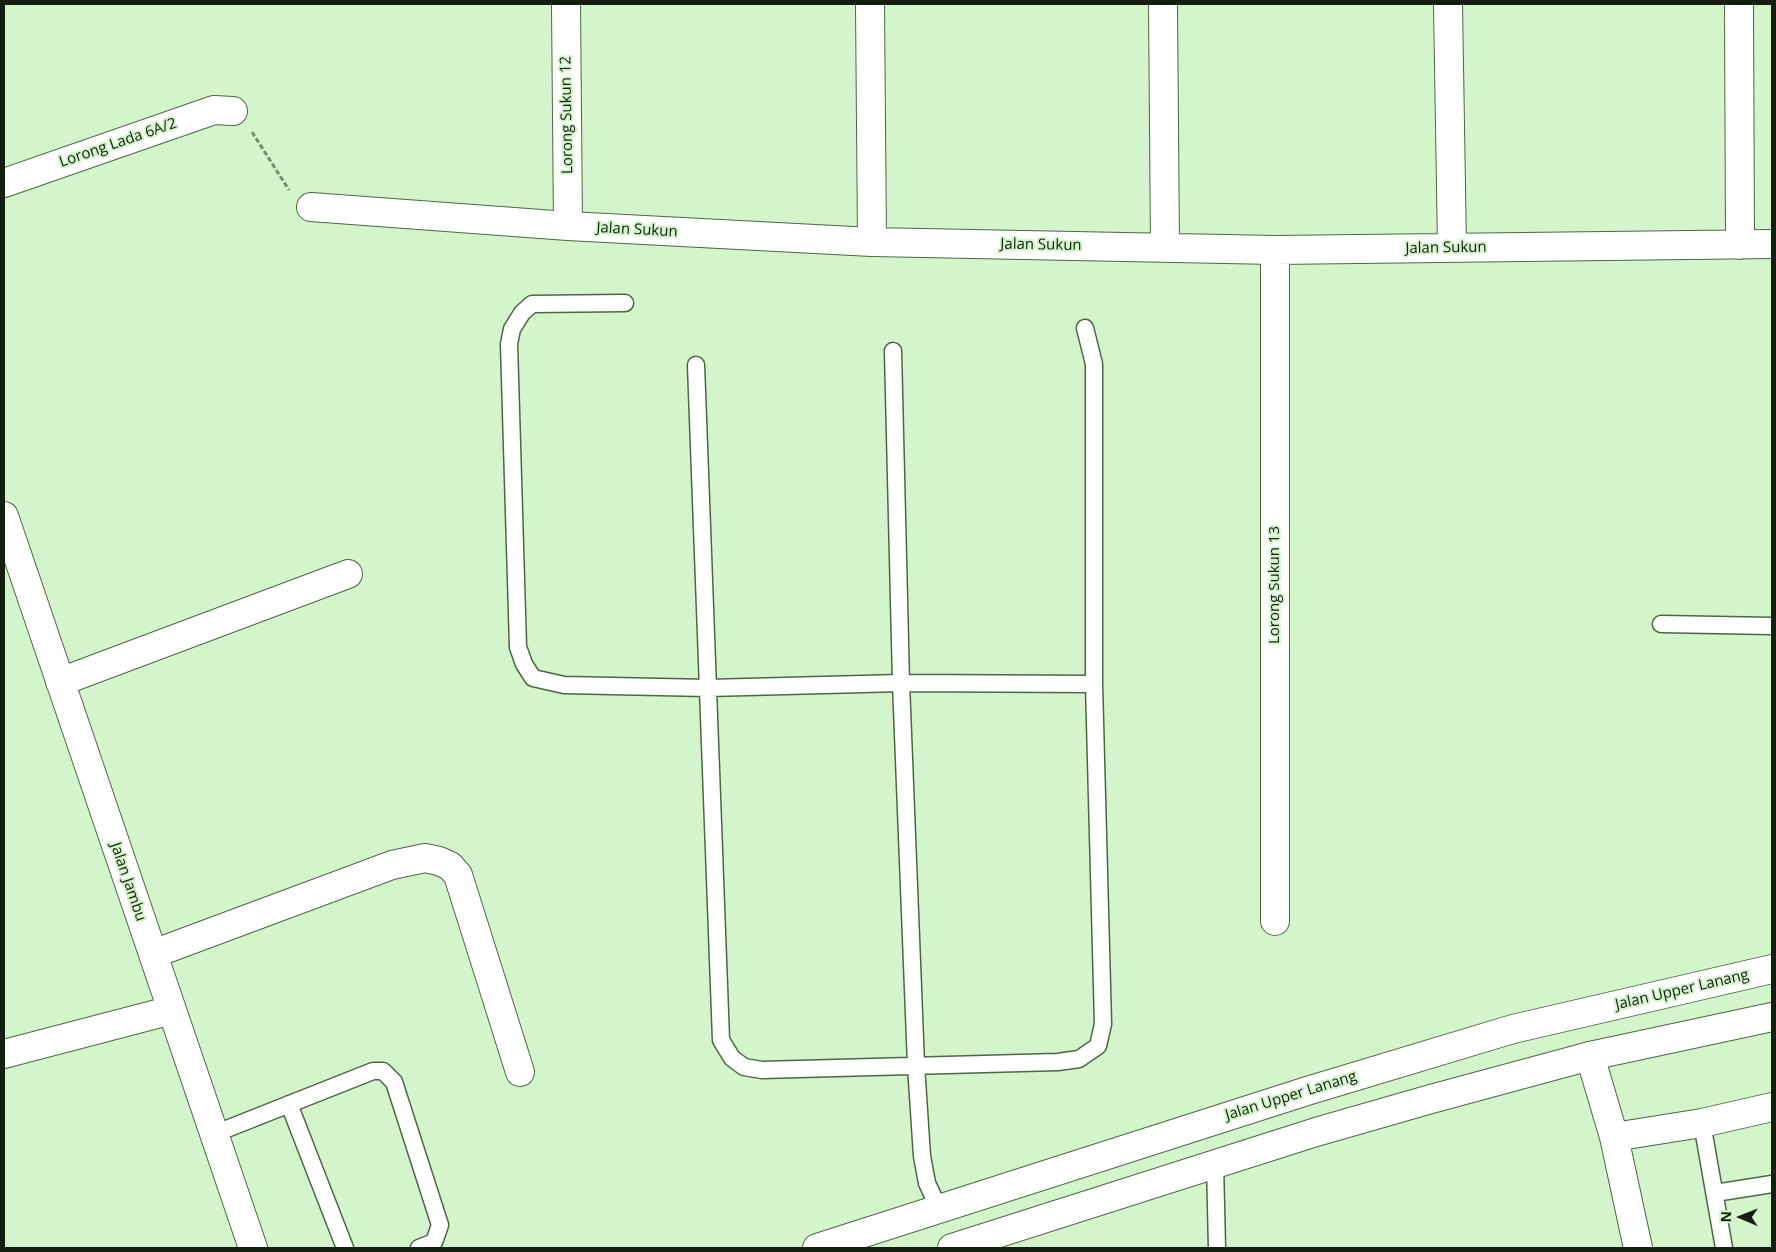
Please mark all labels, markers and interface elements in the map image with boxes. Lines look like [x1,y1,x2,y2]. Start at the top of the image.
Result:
street label: Lorong Sukun 12 [557,56,577,174]
street label: Lorong Lada 6A/2 [57,114,179,172]
street label: Jalan Sukun [596,219,678,241]
street label: Jalan Sukun [1000,235,1082,255]
street label: Jalan Sukun [1405,238,1487,258]
street label: Lorong Sukun 13 [1266,526,1284,644]
street label: Jalan Jambu [106,840,150,924]
street label: Jalan Upper Lanang [1614,966,1750,1014]
street label: Jalan Upper Lanang [1223,1067,1359,1125]
north arrow [1716,1192,1766,1242]
text: N [1716,1211,1735,1223]

